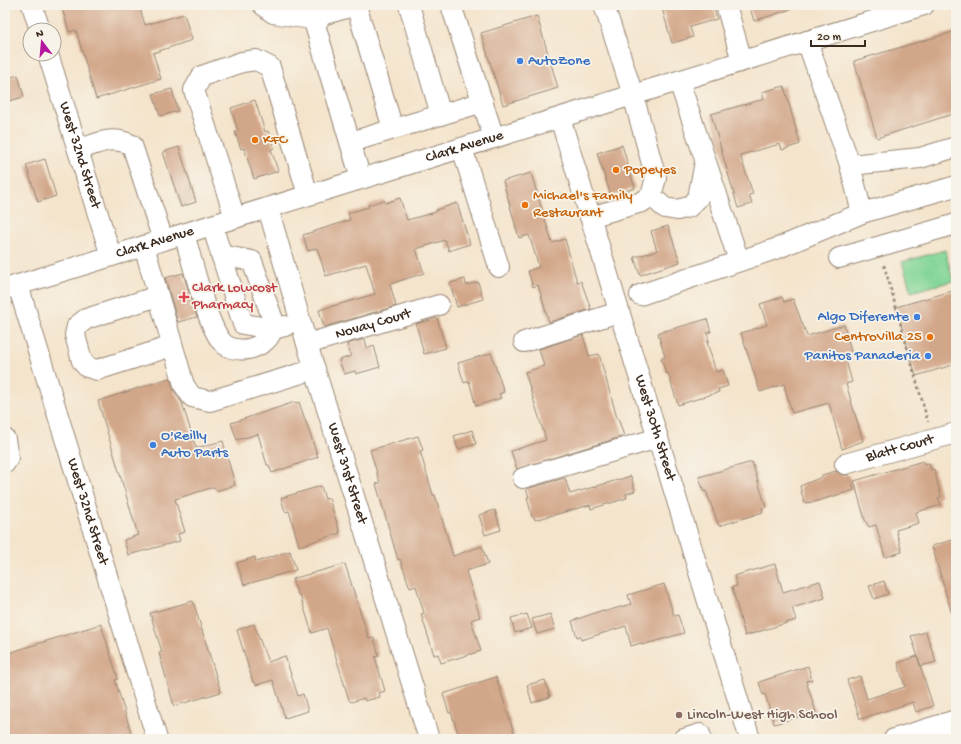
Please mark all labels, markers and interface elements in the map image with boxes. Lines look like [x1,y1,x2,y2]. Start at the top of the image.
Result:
north arrow [22,22,62,62]
scale bar [811,22,865,48]
text: N [35,28,45,41]
text: 20 m [817,31,842,45]
place label: AutoZone [528,52,590,70]
marker: AutoZone [515,56,525,66]
street label: West 32nd Street [55,100,105,212]
street label: Clark Avenue [423,126,506,167]
place label: KFC [263,131,288,149]
marker: KFC [250,135,260,145]
place label: Popeyes [623,161,676,179]
marker: Popeyes [611,165,621,175]
place label: Michael's Family Restaurant [533,187,633,222]
marker: Michael's Family Restaurant [520,200,530,210]
street label: Clark Avenue [114,222,196,263]
place label: Clark Lowcost Pharmacy [191,279,279,314]
marker: Clark Lowcost Pharmacy [179,292,189,302]
street label: Novay Court [333,304,415,344]
place label: Algo Diferente [818,308,909,326]
marker: Algo Diferente [912,312,922,322]
place label: CentroVilla 25 [834,328,922,346]
marker: CentroVilla 25 [925,332,935,342]
place label: Panitos Panaderia [804,347,921,365]
marker: Panitos Panaderia [923,351,933,361]
street label: West 30th Street [630,373,680,485]
street label: West 31st Street [323,421,372,528]
place label: O'Reilly Auto Parts [161,427,228,462]
street label: Blatt Court [863,430,938,467]
marker: O'Reilly Auto Parts [148,440,158,450]
street label: West 32nd Street [63,456,113,569]
place label: Lincoln-West High School [687,706,838,724]
marker: Lincoln-West High School [674,710,684,720]

